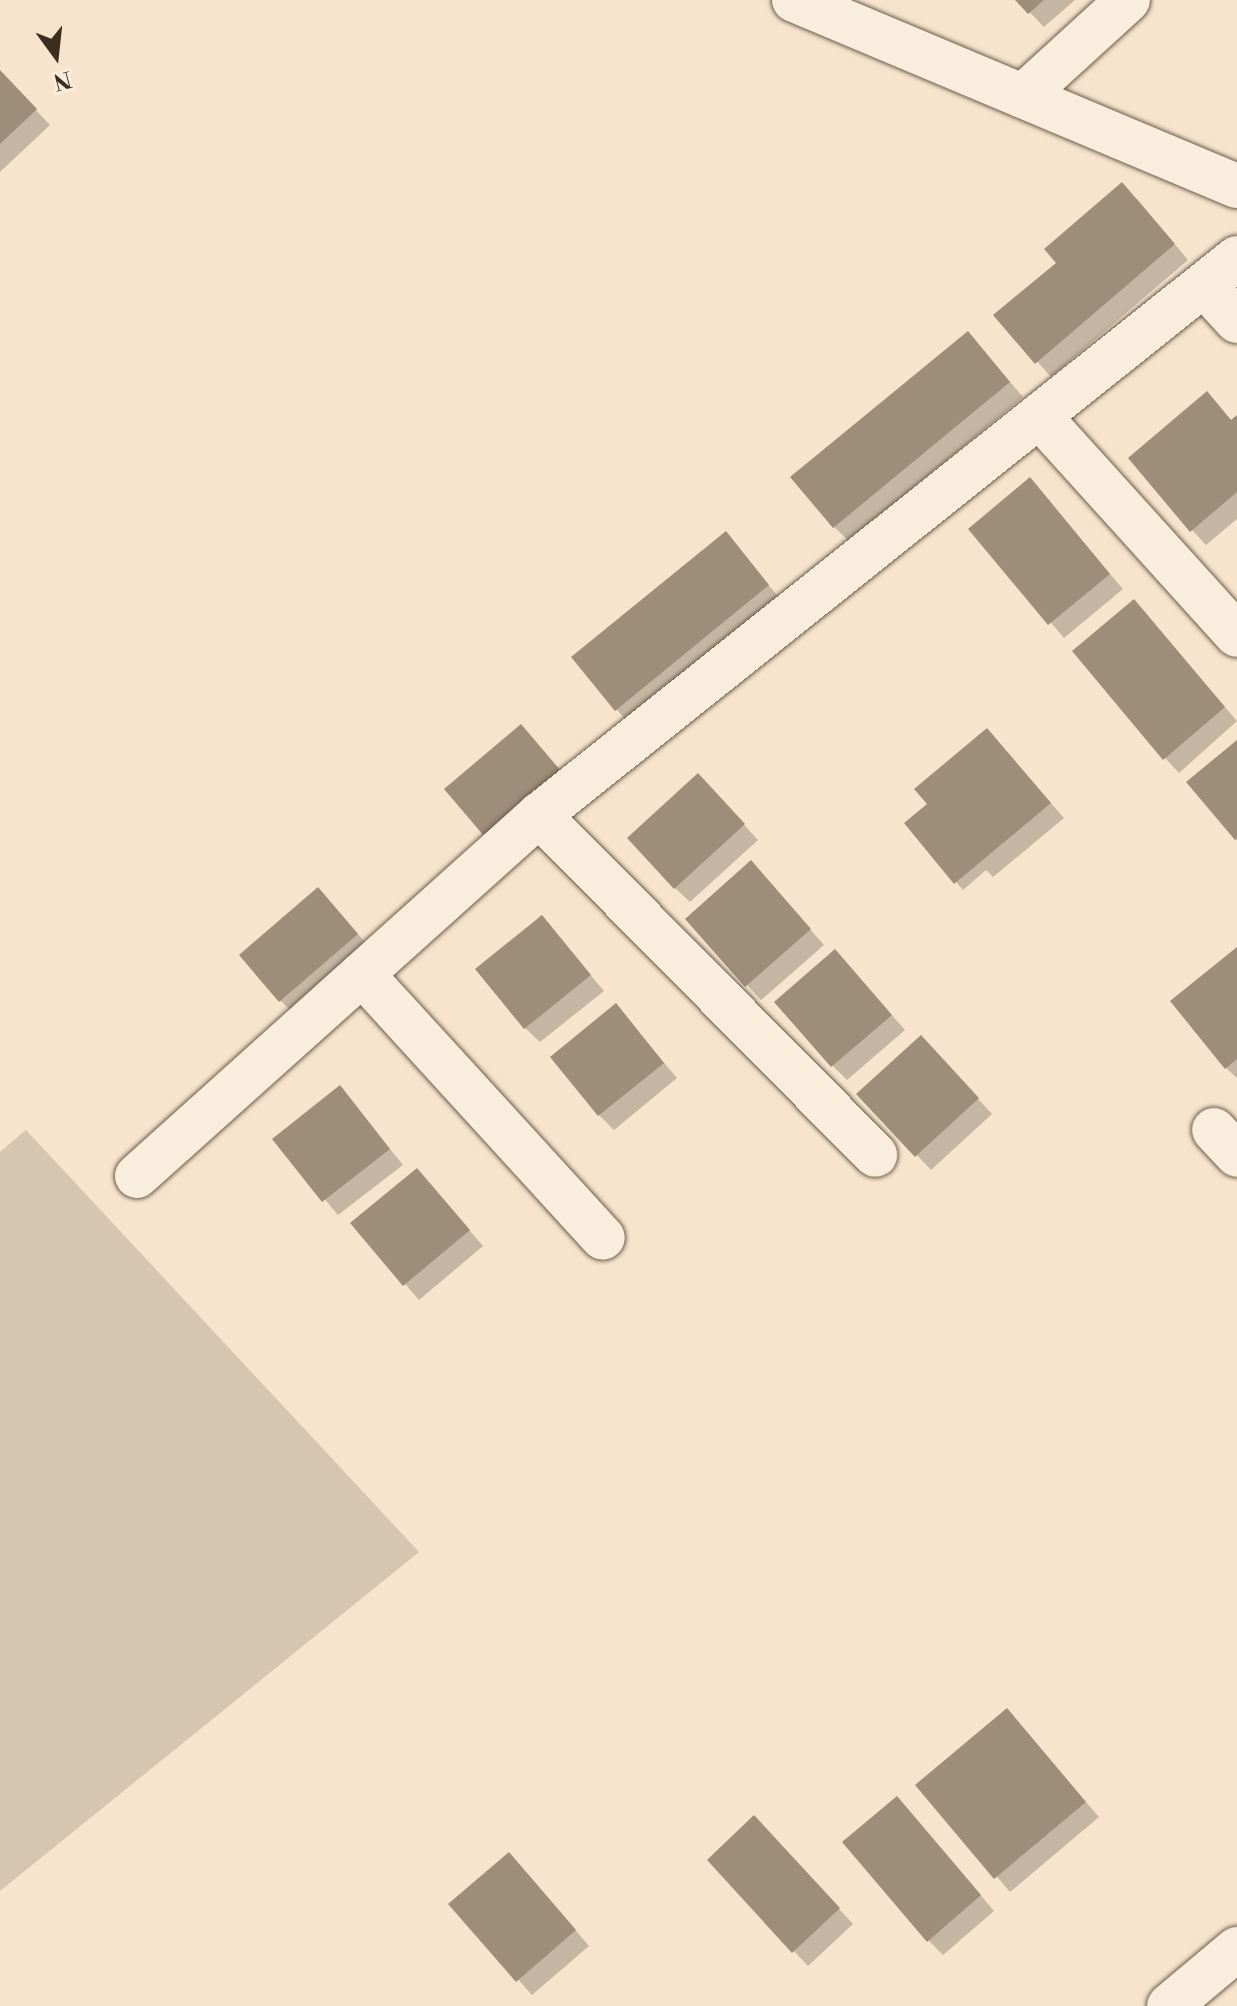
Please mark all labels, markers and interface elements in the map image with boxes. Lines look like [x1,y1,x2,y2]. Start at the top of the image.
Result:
north arrow [16,16,96,96]
text: N [50,64,74,95]

